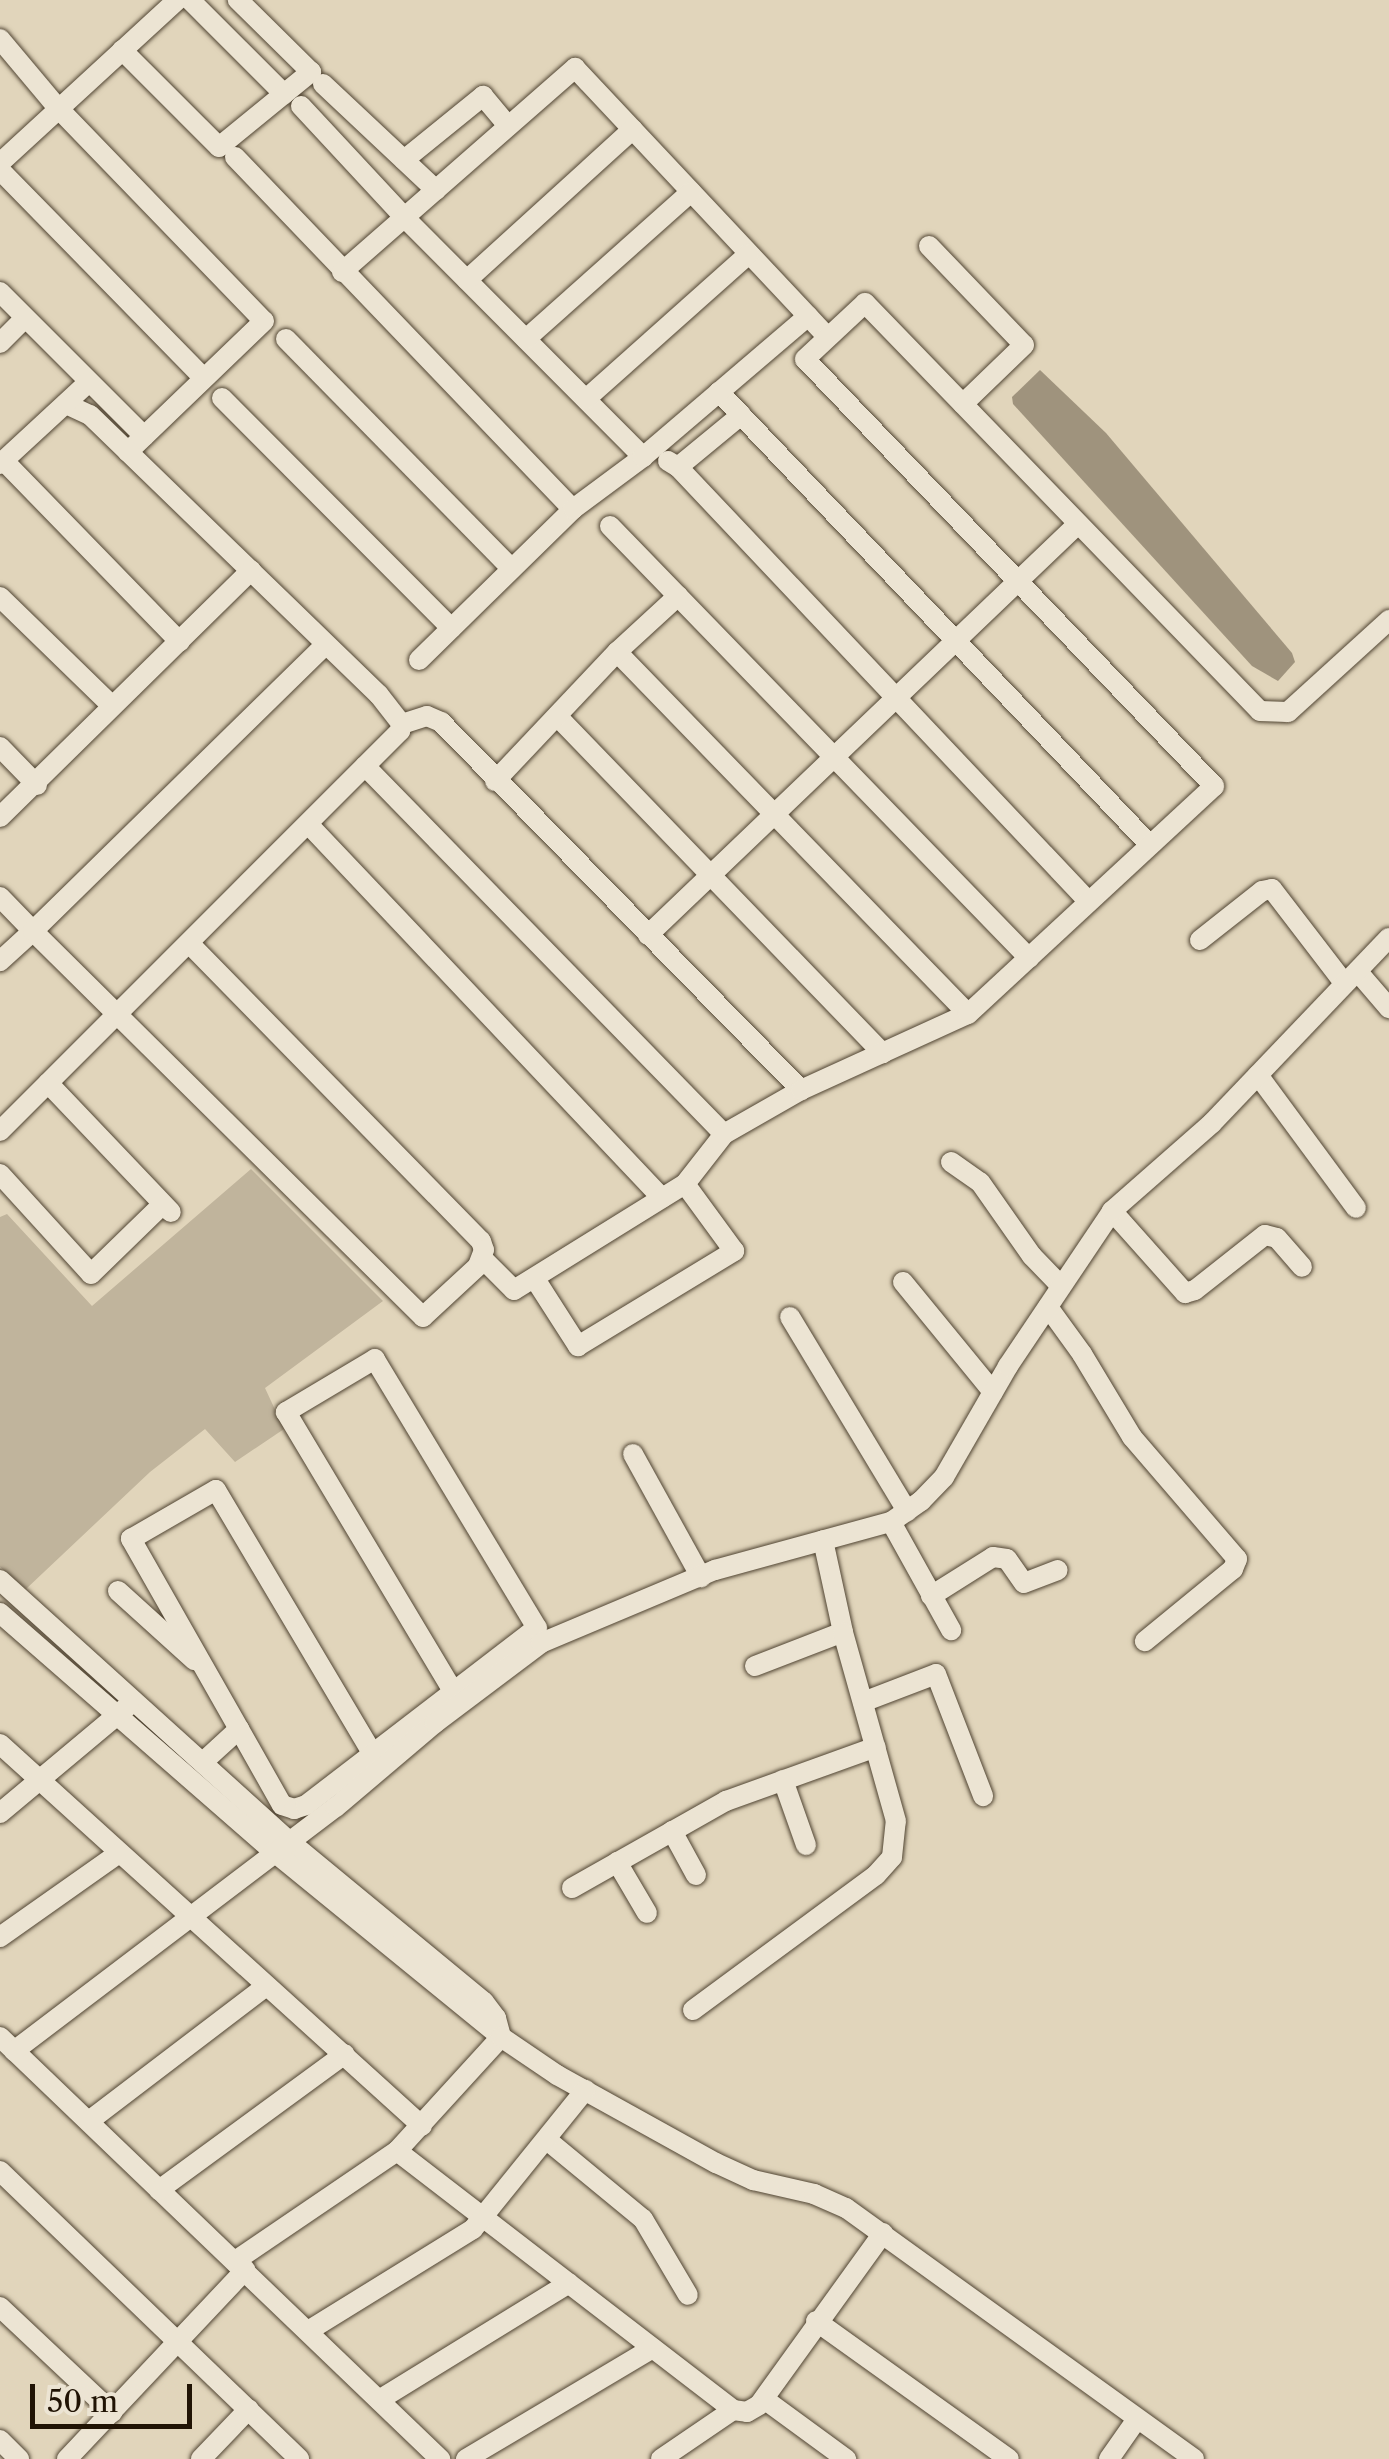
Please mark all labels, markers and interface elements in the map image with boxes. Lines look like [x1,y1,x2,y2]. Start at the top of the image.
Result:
scale bar [35,2364,198,2426]
text: 50 m [47,2383,118,2420]

